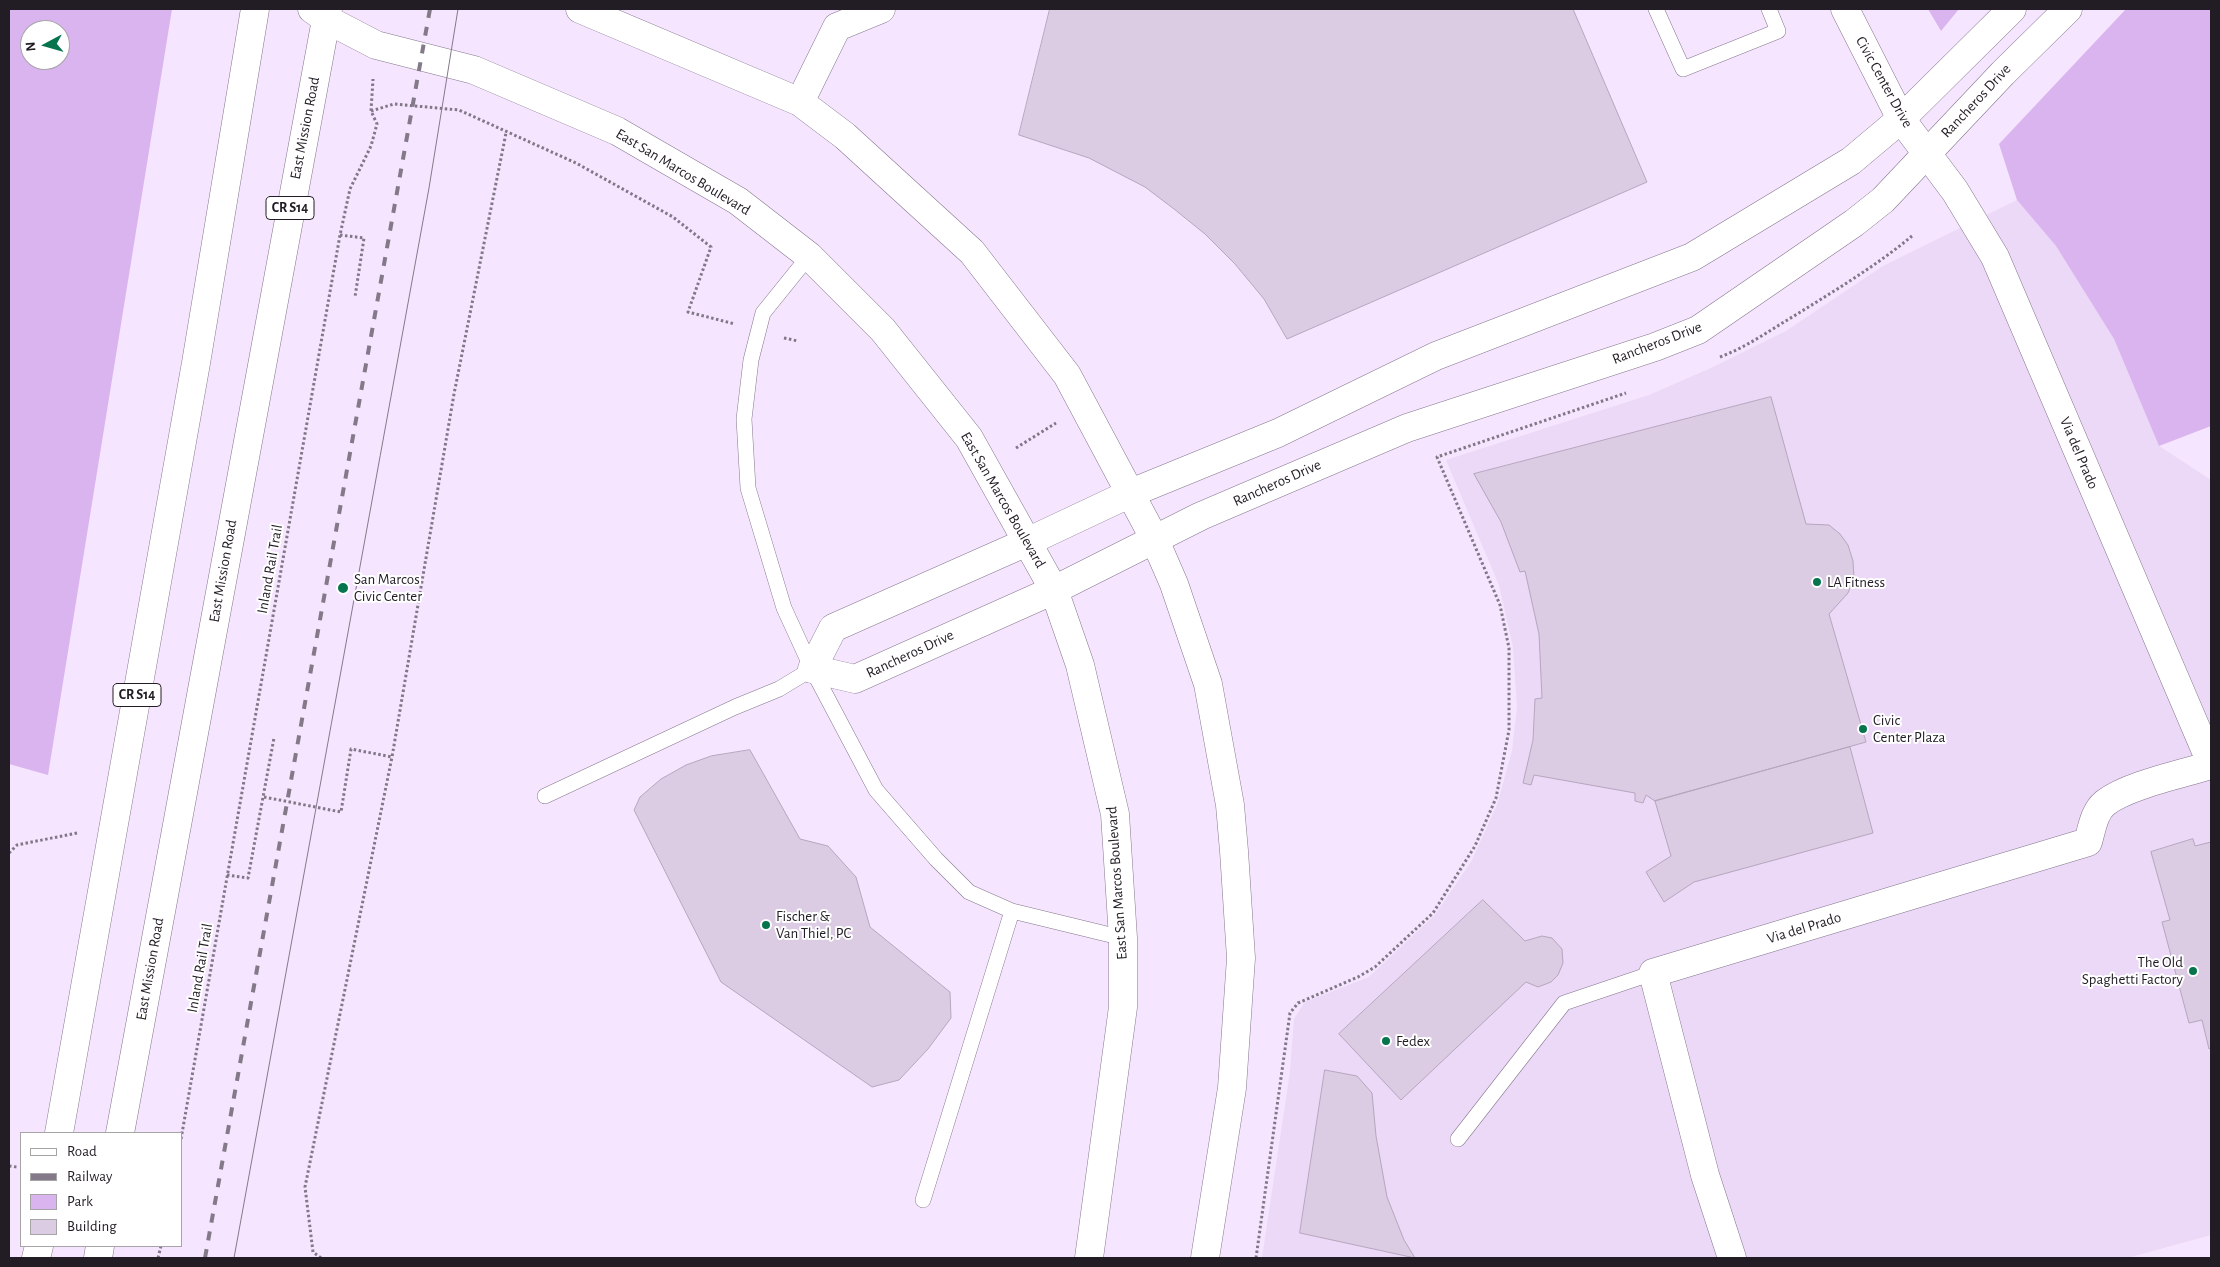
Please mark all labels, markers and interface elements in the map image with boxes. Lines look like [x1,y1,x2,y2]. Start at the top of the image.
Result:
north arrow [20,20,70,70]
street label: Civic Center Drive [1851,33,1917,131]
text: N [24,41,39,52]
street label: Rancheros Drive [1937,60,2015,142]
street label: East Mission Road [286,75,324,181]
street label: East San Marcos Boulevard [612,125,754,219]
road number: CR S14 [266,197,314,220]
street label: Rancheros Drive [1610,318,1704,368]
street label: Via del Prado [2056,414,2102,492]
street label: East San Marcos Boulevard [957,429,1049,571]
street label: Rancheros Drive [1230,456,1324,510]
street label: East Mission Road [205,518,241,624]
street label: Inland Rail Trail [253,523,287,615]
place label: San Marcos Civic Center [354,570,422,605]
place label: LA Fitness [1827,573,1885,591]
marker: LA Fitness [1811,576,1823,588]
marker: San Marcos Civic Center [336,581,350,595]
street label: Rancheros Drive [863,626,957,682]
road number: CR S14 [113,684,161,706]
place label: Civic Center Plaza [1873,711,1946,746]
marker: Civic Center Plaza [1857,723,1869,735]
street label: East San Marcos Boulevard [1103,806,1131,960]
place label: Fischer & Van Thiel, PC [776,907,851,942]
street label: Via del Prado [1765,908,1843,948]
street label: East Mission Road [132,916,168,1022]
marker: Fischer & Van Thiel, PC [760,919,772,931]
street label: Inland Rail Trail [183,922,217,1014]
place label: The Old Spaghetti Factory [2082,953,2183,988]
marker: The Old Spaghetti Factory [2187,965,2199,977]
place label: Fedex [1396,1032,1430,1050]
marker: Fedex [1380,1035,1392,1047]
legend [20,1132,182,1247]
text: Road [67,1144,97,1159]
text: Railway [67,1169,112,1184]
text: Park [67,1194,93,1209]
text: Building [67,1219,117,1234]

